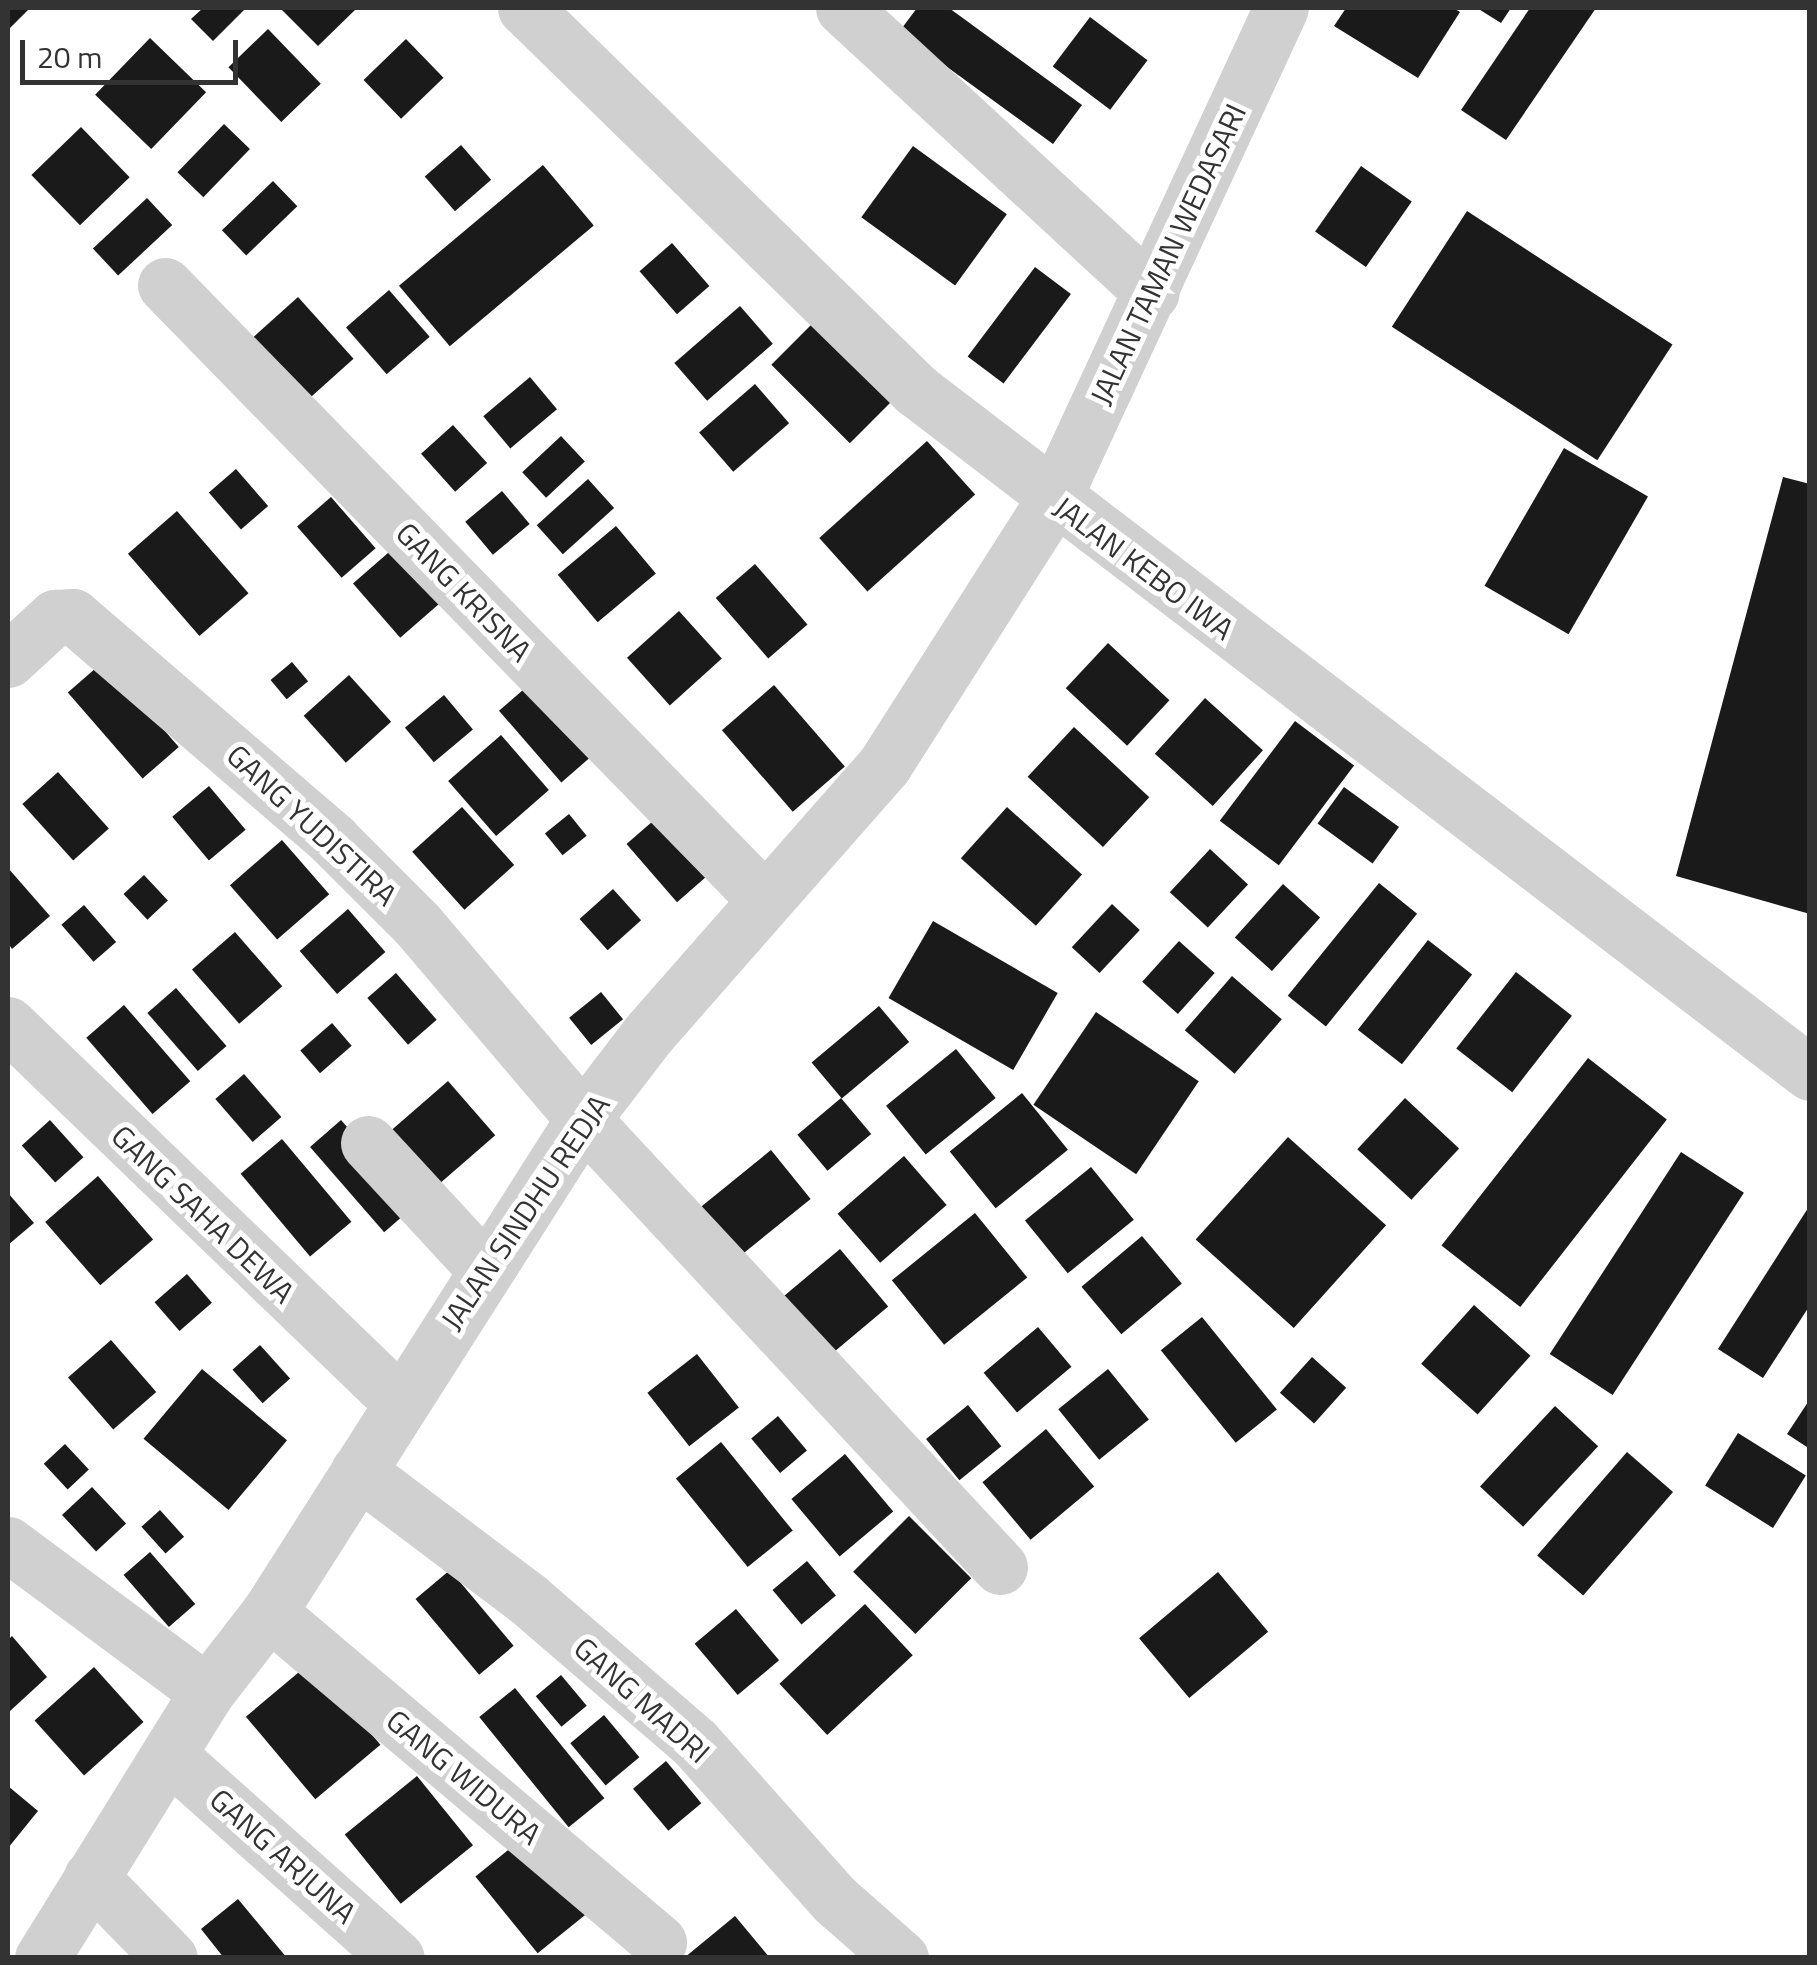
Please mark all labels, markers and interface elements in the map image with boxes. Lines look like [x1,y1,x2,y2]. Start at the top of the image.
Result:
scale bar [25,20,242,82]
text: 20 m [37,34,102,80]
street label: JALAN TAMAN WEDASARI [1083,98,1253,410]
street label: JALAN KEBO IWA [1047,489,1241,647]
street label: GANG KRISNA [389,515,539,669]
street label: GANG YUDISTIRA [219,737,405,913]
street label: JALAN SINDHU REDJA [433,1088,617,1336]
street label: GANG SAHA DEWA [104,1118,302,1310]
street label: GANG MADRI [567,1630,717,1770]
street label: GANG WIDURA [379,1702,549,1852]
street label: GANG ARJUNA [203,1781,363,1931]

